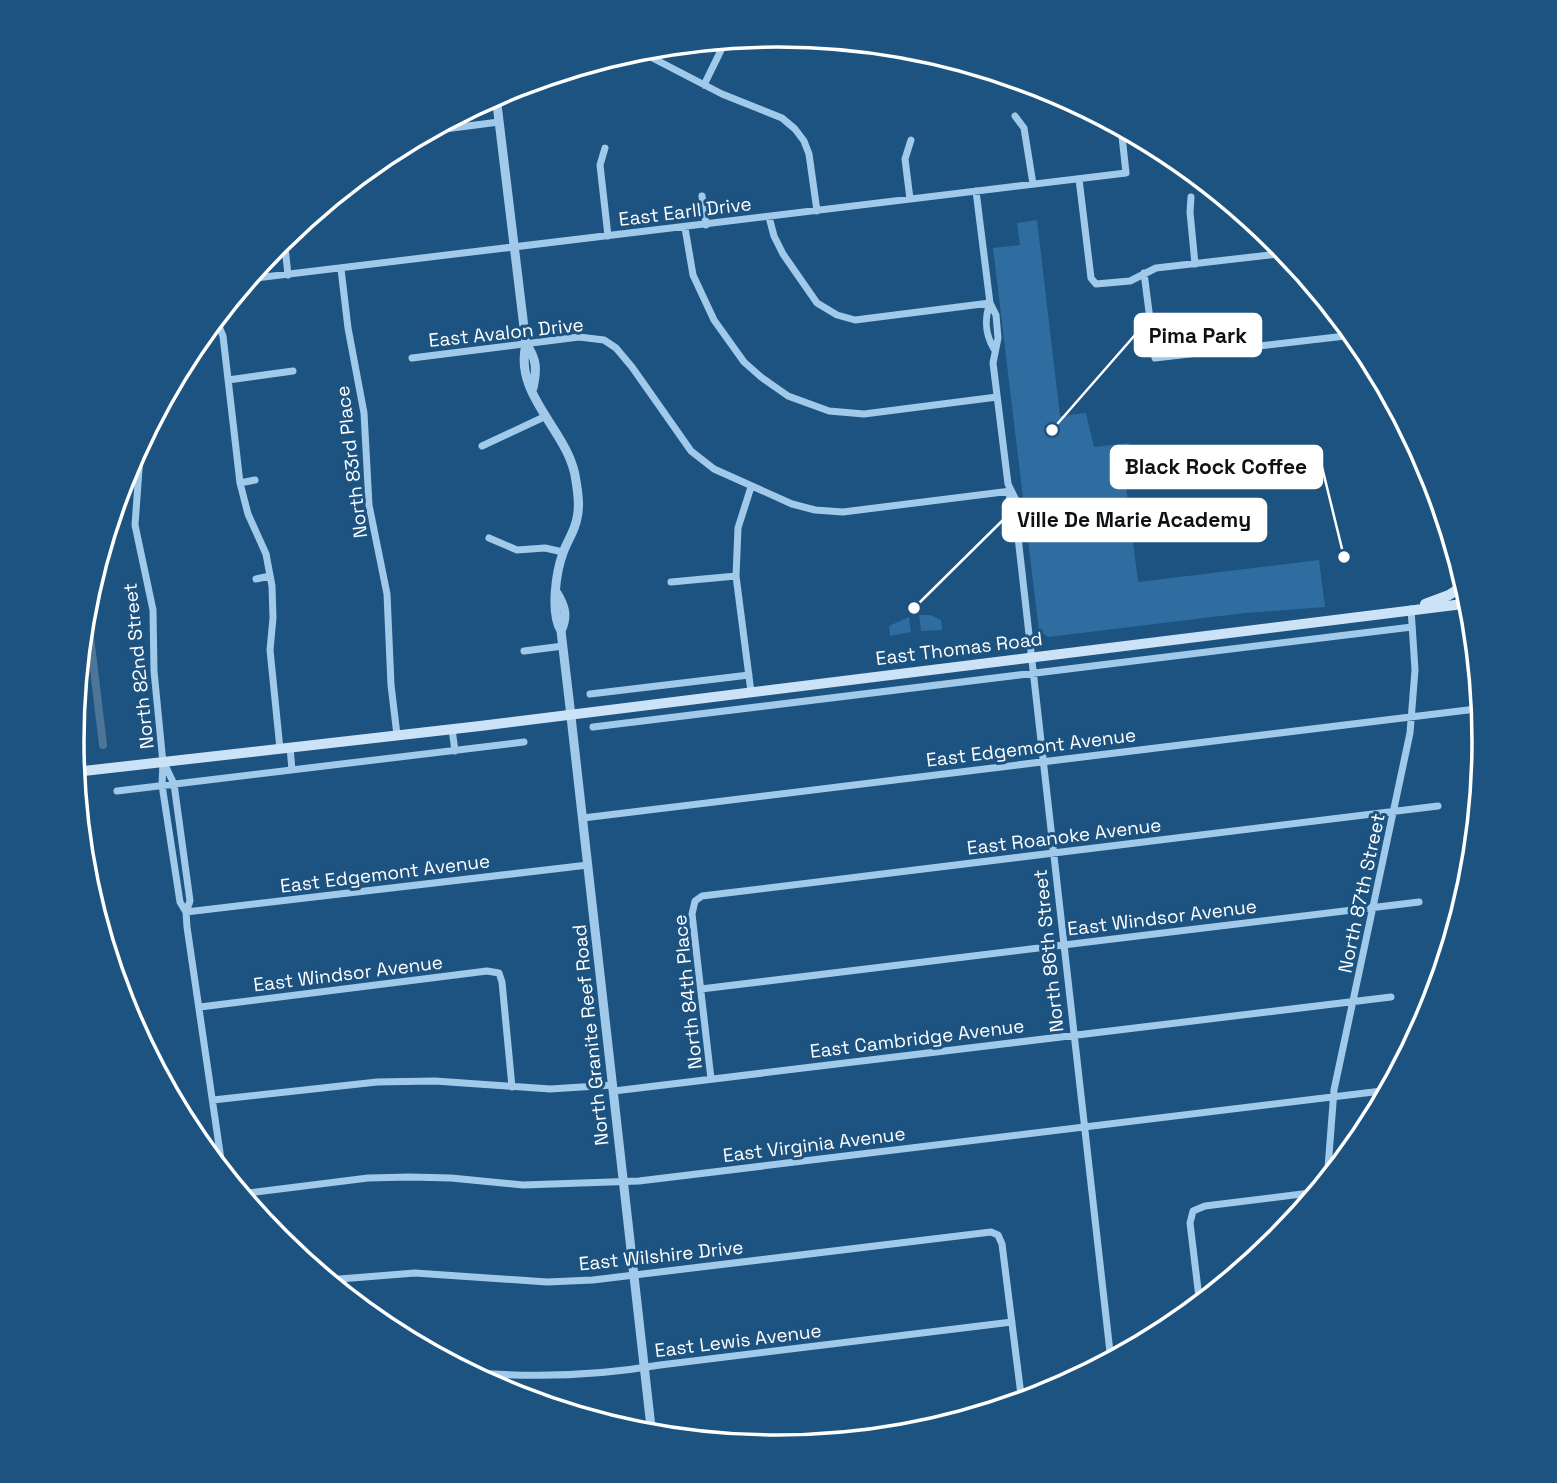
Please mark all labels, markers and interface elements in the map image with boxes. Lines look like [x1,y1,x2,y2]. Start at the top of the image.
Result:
street label: East Earll Drive [617,191,753,232]
street label: East Avalon Drive [427,312,585,353]
callout: Pima Park [1135,314,1261,356]
text: Pima Park [1149,322,1247,349]
street label: North 83rd Place [330,384,373,540]
callout: Black Rock Coffee [1111,446,1322,488]
text: Black Rock Coffee [1125,453,1307,480]
callout: Ville De Marie Academy [1003,499,1266,541]
text: Ville De Marie Academy [1017,506,1251,533]
street label: North 82nd Street [117,582,160,750]
street label: East Thomas Road [874,626,1044,671]
street label: East Edgemont Avenue [925,722,1137,773]
street label: North 87th Street [1332,811,1391,975]
street label: East Roanoke Avenue [965,812,1163,861]
street label: East Edgemont Avenue [279,848,491,899]
street label: North 86th Street [1028,868,1069,1034]
street label: East Windsor Avenue [1066,893,1258,942]
street label: North 84th Place [667,914,708,1070]
street label: North Granite Reef Road [566,923,615,1147]
street label: East Windsor Avenue [252,949,444,998]
street label: East Cambridge Avenue [808,1013,1026,1064]
street label: East Virginia Avenue [721,1121,907,1168]
street label: East Wilshire Drive [577,1234,745,1277]
street label: East Lewis Avenue [653,1318,823,1363]

